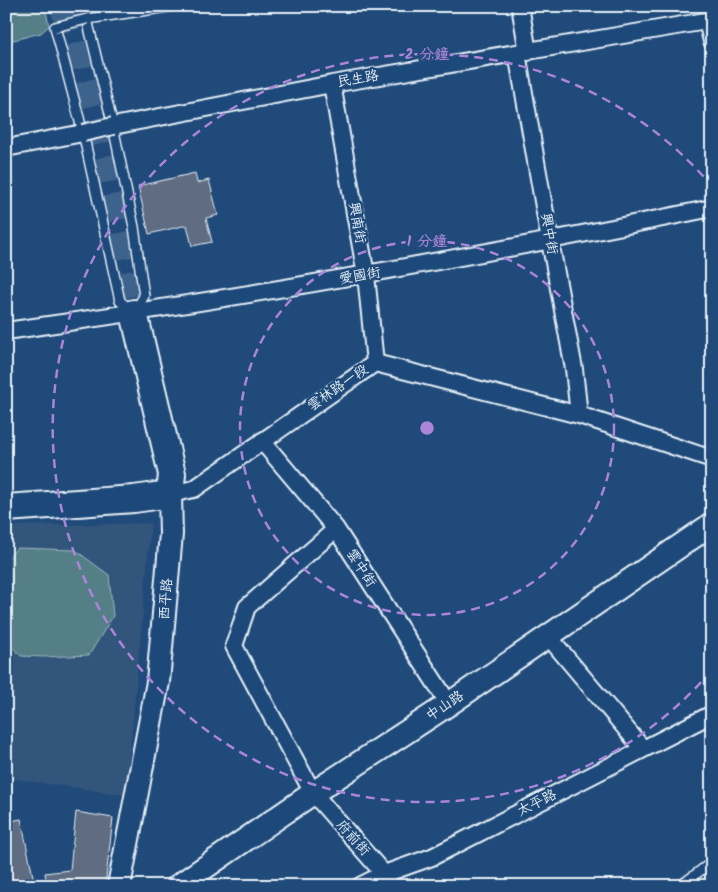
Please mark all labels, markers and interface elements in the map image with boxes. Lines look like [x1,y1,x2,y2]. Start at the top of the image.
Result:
text: 2 分鐘 [405,43,449,67]
street label: 民生路 [335,65,381,93]
street label: 興南街 [343,200,371,246]
street label: 興中街 [535,211,563,257]
text: 1 分鐘 [407,230,447,254]
street label: 愛國街 [337,262,383,290]
street label: 雲林路一段 [303,359,373,417]
centre of rings [418,419,436,437]
street label: 雲中街 [340,544,382,592]
street label: 西平路 [153,577,179,621]
street label: 中山路 [421,685,469,727]
street label: 太平路 [513,784,561,822]
street label: 府前街 [331,815,375,861]

